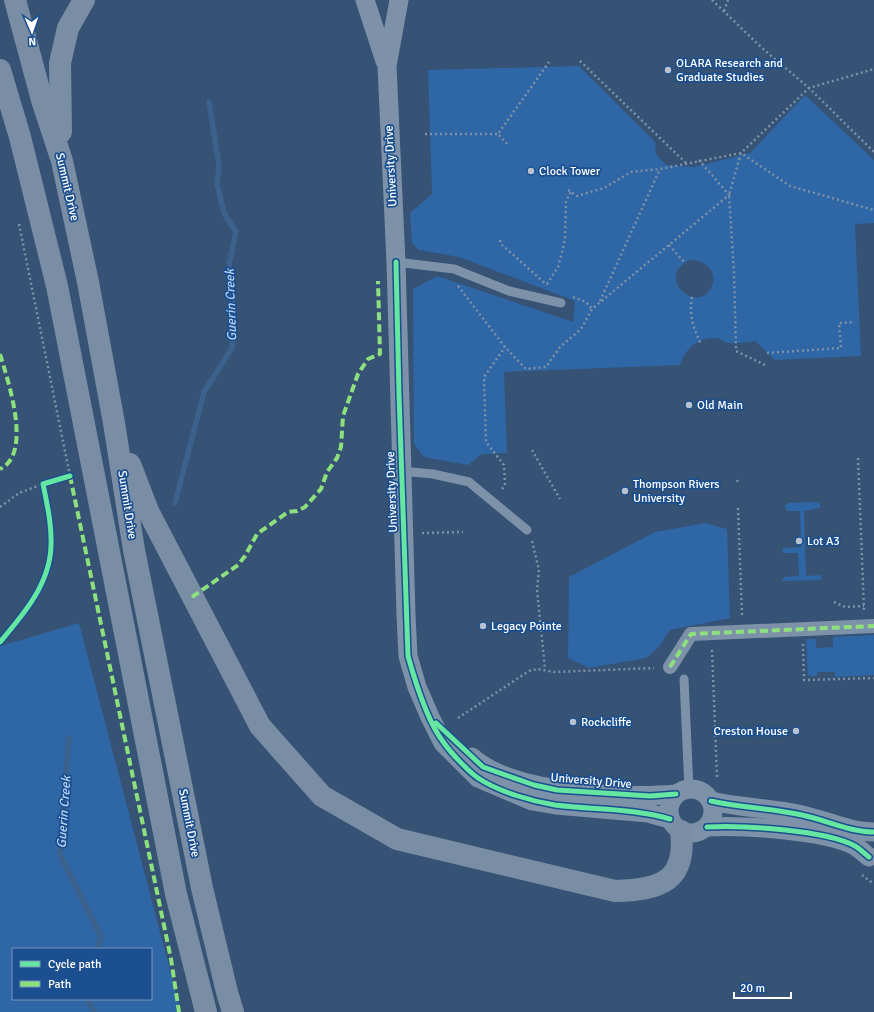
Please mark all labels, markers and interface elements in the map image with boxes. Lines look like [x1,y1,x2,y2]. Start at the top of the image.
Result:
north arrow [12,12,52,52]
text: N [28,35,36,48]
place label: OLARA Research and Graduate Studies [676,56,783,85]
marker: OLARA Research and Graduate Studies [663,65,673,75]
street label: University Drive [381,125,401,207]
street label: Summit Drive [52,152,82,222]
place label: Clock Tower [539,164,601,179]
marker: Clock Tower [526,166,536,176]
water label: Guerin Creek [222,267,240,341]
place label: Old Main [697,398,743,413]
marker: Old Main [684,400,694,410]
street label: University Drive [383,451,401,533]
street label: Summit Drive [114,470,140,540]
place label: Thompson Rivers University [633,477,720,506]
marker: Thompson Rivers University [620,486,630,496]
place label: Lot A3 [807,534,840,549]
marker: Lot A3 [794,536,804,546]
place label: Legacy Pointe [491,619,562,634]
marker: Legacy Pointe [478,621,488,631]
place label: Rockcliffe [581,715,632,730]
marker: Rockcliffe [568,717,578,727]
place label: Creston House [714,724,788,739]
marker: Creston House [791,726,801,736]
street label: University Drive [550,770,632,792]
water label: Guerin Creek [53,774,75,849]
street label: Summit Drive [175,788,203,858]
legend [12,948,152,1000]
text: Cycle path [48,957,101,972]
scale bar [734,974,791,1000]
text: Path [48,977,71,992]
text: 20 m [740,981,765,996]

